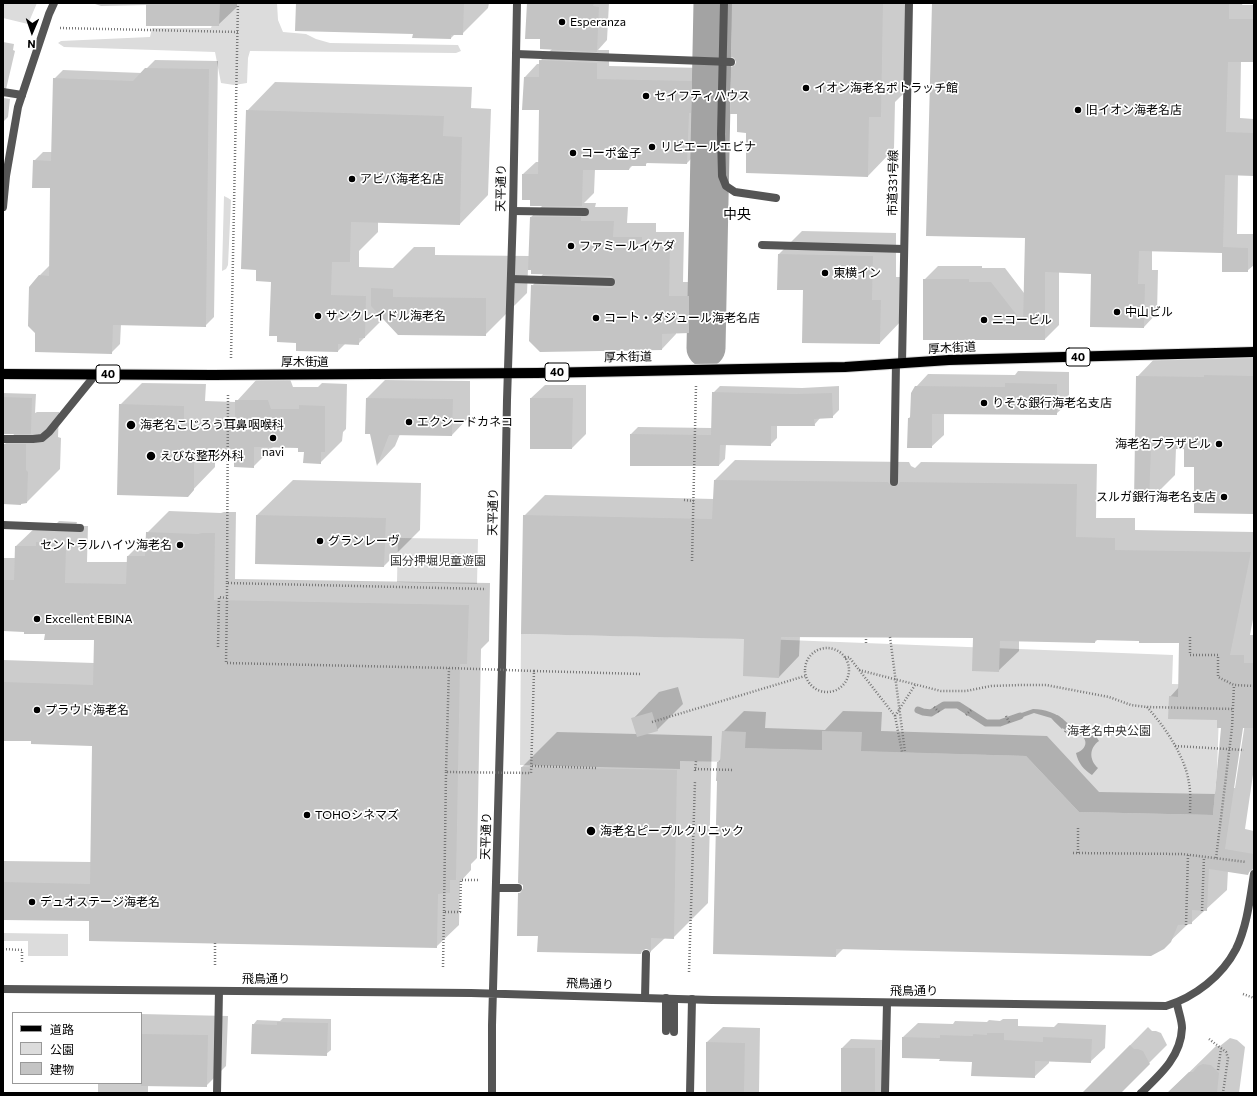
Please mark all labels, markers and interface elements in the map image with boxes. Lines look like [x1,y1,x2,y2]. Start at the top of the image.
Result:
north arrow [12,12,52,52]
place label: Esperanza [570,15,626,29]
marker: Esperanza [557,17,567,27]
text: N [27,38,36,51]
place label: イオン海老名ポトラッチ館 [814,81,958,95]
marker: イオン海老名ポトラッチ館 [801,83,811,93]
place label: セイフティハウス [654,89,750,103]
marker: セイフティハウス [641,91,651,101]
place label: 旧イオン海老名店 [1086,103,1182,117]
marker: 旧イオン海老名店 [1073,105,1083,115]
place label: リビエールエビナ [660,140,756,154]
marker: リビエールエビナ [647,142,657,152]
place label: コーポ金子 [581,146,641,160]
marker: コーポ金子 [568,148,578,158]
street label: 市道331号線 [885,149,901,217]
street label: 天平通り [493,164,509,212]
place label: アビバ海老名店 [360,172,444,186]
marker: アビバ海老名店 [347,174,357,184]
district label: 中央 [723,206,751,222]
place label: ファミールイケダ [579,239,675,253]
marker: ファミールイケダ [566,241,576,251]
place label: 東横イン [833,266,881,280]
marker: 東横イン [820,268,830,278]
place label: 中山ビル [1125,305,1173,319]
marker: 中山ビル [1112,307,1122,317]
place label: サンクレイドル海老名 [326,309,446,323]
marker: サンクレイドル海老名 [313,311,323,321]
place label: コート・ダジュール海老名店 [604,311,760,325]
marker: コート・ダジュール海老名店 [591,313,601,323]
place label: ニコービル [992,313,1052,327]
marker: ニコービル [979,315,989,325]
street label: 厚木街道 [928,340,976,356]
road number: 40 [1066,348,1090,366]
street label: 厚木街道 [604,349,652,365]
street label: 厚木街道 [281,355,329,369]
road number: 40 [545,363,569,381]
road number: 40 [96,365,120,383]
place label: りそな銀行海老名支店 [992,396,1112,410]
marker: りそな銀行海老名支店 [979,398,989,408]
place label: エクシードカネコ [417,415,513,429]
marker: エクシードカネコ [404,417,414,427]
place label: 海老名こじろう耳鼻咽喉科 [140,418,284,432]
marker: 海老名こじろう耳鼻咽喉科 [125,419,137,431]
marker: navi [268,433,278,443]
place label: 海老名プラザビル [1115,437,1211,451]
marker: 海老名プラザビル [1214,439,1224,449]
place label: navi [262,445,284,459]
place label: えびな整形外科 [160,449,244,463]
marker: えびな整形外科 [145,450,157,462]
street label: 天平通り [485,488,501,536]
place label: スルガ銀行海老名支店 [1096,490,1216,504]
marker: スルガ銀行海老名支店 [1219,492,1229,502]
place label: グランレーヴ [328,534,400,548]
marker: グランレーヴ [315,536,325,546]
place label: セントラルハイツ海老名 [40,538,172,552]
marker: セントラルハイツ海老名 [175,540,185,550]
park label: 国分押堀児童遊園 [390,554,486,568]
place label: Excellent EBINA [45,612,133,626]
marker: Excellent EBINA [32,614,42,624]
place label: プラウド海老名 [45,703,129,717]
marker: プラウド海老名 [32,705,42,715]
park label: 海老名中央公園 [1067,724,1151,738]
place label: TOHOシネマズ [315,808,399,822]
marker: TOHOシネマズ [302,810,312,820]
street label: 天平通り [478,812,494,860]
place label: 海老名ピープルクリニック [600,824,744,838]
marker: 海老名ピープルクリニック [585,825,597,837]
place label: デュオステージ海老名 [40,895,160,909]
marker: デュオステージ海老名 [27,897,37,907]
street label: 飛鳥通り [242,972,290,986]
street label: 飛鳥通り [566,976,614,992]
street label: 飛鳥通り [890,984,938,998]
legend [12,1012,142,1084]
text: 道路 [50,1022,74,1036]
text: 公園 [50,1042,74,1056]
text: 建物 [50,1062,74,1076]

